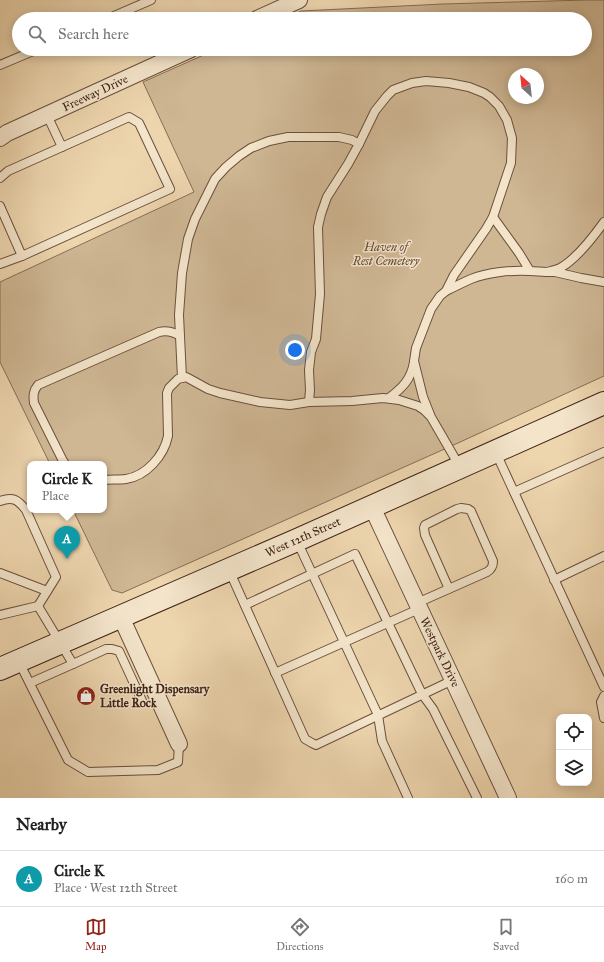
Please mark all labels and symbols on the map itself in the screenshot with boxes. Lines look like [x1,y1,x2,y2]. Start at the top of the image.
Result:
north arrow [508,68,544,104]
street label: Freeway Drive [60,72,130,114]
park label: Haven of Rest Cemetery [352,240,420,268]
your location [285,340,305,360]
street label: West 12th Street [263,514,344,560]
pin: A [54,526,80,559]
street label: Westpark Drive [417,615,463,689]
place label: Greenlight Dispensary Little Rock [100,682,211,710]
shop icon: Greenlight Dispensary Little Rock [75,685,97,707]

